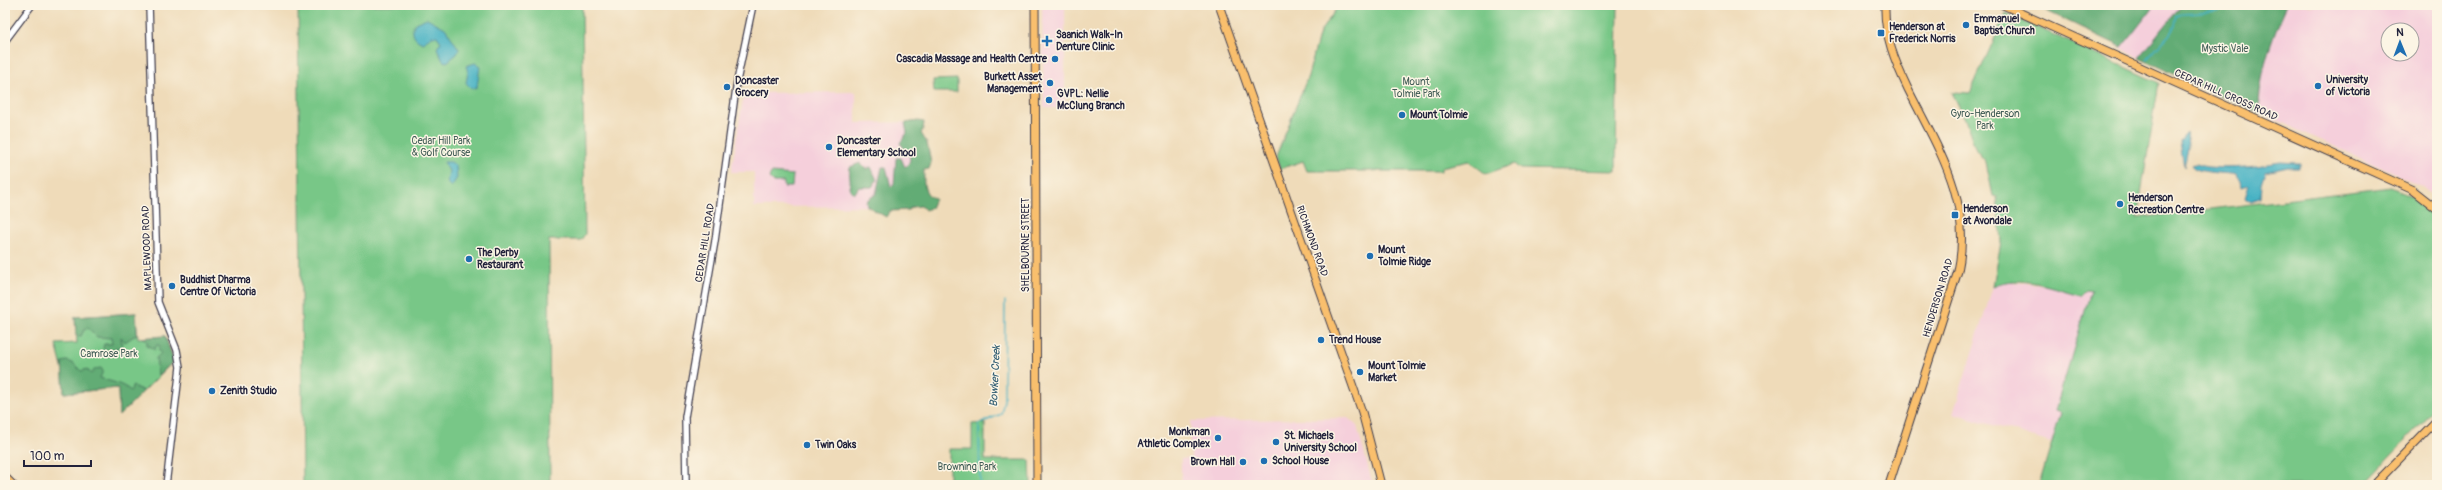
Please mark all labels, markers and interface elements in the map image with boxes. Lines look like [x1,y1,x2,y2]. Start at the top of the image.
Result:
place label: Emmanuel Baptist Church [1974,13,2035,37]
marker: Emmanuel Baptist Church [1961,20,1971,30]
place label: Henderson at Frederick Norris [1889,21,1956,45]
north arrow [2380,22,2420,62]
text: N [2396,26,2404,39]
marker: Henderson at Frederick Norris [1876,28,1886,38]
place label: Saanich Walk-In Denture Clinic [1056,29,1123,53]
marker: Saanich Walk-In Denture Clinic [1041,35,1053,47]
park label: Mystic Vale [2202,43,2249,55]
place label: Cascadia Massage and Health Centre [896,53,1048,65]
marker: Cascadia Massage and Health Centre [1050,54,1060,64]
street label: CEDAR HILL CROSS ROAD [2173,67,2279,123]
place label: Burkett Asset Management [984,71,1043,95]
place label: University of Victoria [2325,74,2370,98]
place label: Doncaster Grocery [735,75,779,99]
park label: Mount Tolmie Park [1392,76,1441,100]
marker: Burkett Asset Management [1045,78,1055,88]
marker: University of Victoria [2313,81,2323,91]
marker: Doncaster Grocery [722,82,732,92]
place label: GVPL: Nellie McClung Branch [1057,88,1125,112]
marker: GVPL: Nellie McClung Branch [1044,95,1054,105]
park label: Gyro-Henderson Park [1950,108,2020,132]
place label: Mount Tolmie [1410,109,1469,121]
marker: Mount Tolmie [1397,110,1407,120]
park label: Cedar Hill Park & Golf Course [412,135,471,159]
place label: Doncaster Elementary School [837,135,916,159]
marker: Doncaster Elementary School [824,142,834,152]
place label: Henderson Recreation Centre [2128,192,2205,216]
street label: SHELBOURNE STREET [1020,197,1032,292]
marker: Henderson Recreation Centre [2115,199,2125,209]
street label: CEDAR HILL ROAD [693,203,717,283]
place label: Henderson at Avondale [1963,203,2013,227]
street label: RICHMOND ROAD [1294,204,1330,278]
street label: MAPLEWOOD ROAD [140,205,154,291]
marker: Henderson at Avondale [1950,210,1960,220]
place label: Mount Tolmie Ridge [1377,244,1432,268]
place label: The Derby Restaurant [476,247,524,271]
marker: Mount Tolmie Ridge [1365,251,1375,261]
marker: The Derby Restaurant [464,254,474,264]
street label: HENDERSON ROAD [1920,257,1956,339]
place label: Buddhist Dharma Centre Of Victoria [180,274,256,298]
marker: Buddhist Dharma Centre Of Victoria [167,281,177,291]
place label: Trend House [1328,334,1382,346]
marker: Trend House [1316,335,1326,345]
water label: Bowker Creek [987,343,1003,407]
park label: Camrose Park [80,348,139,360]
place label: Mount Tolmie Market [1368,360,1427,384]
marker: Mount Tolmie Market [1355,367,1365,377]
place label: Zenith Studio [220,385,277,397]
marker: Zenith Studio [207,386,217,396]
place label: Monkman Athletic Complex [1137,426,1210,450]
place label: St. Michaels University School [1284,430,1357,454]
marker: Monkman Athletic Complex [1213,433,1223,443]
marker: St. Michaels University School [1271,437,1281,447]
place label: Twin Oaks [814,439,857,451]
marker: Twin Oaks [802,440,812,450]
scale bar [24,442,91,468]
text: 100 m [30,449,65,464]
place label: School House [1272,455,1330,467]
place label: Brown Hall [1190,456,1235,468]
marker: School House [1259,456,1269,466]
marker: Brown Hall [1238,457,1248,467]
park label: Browning Park [938,461,997,473]

